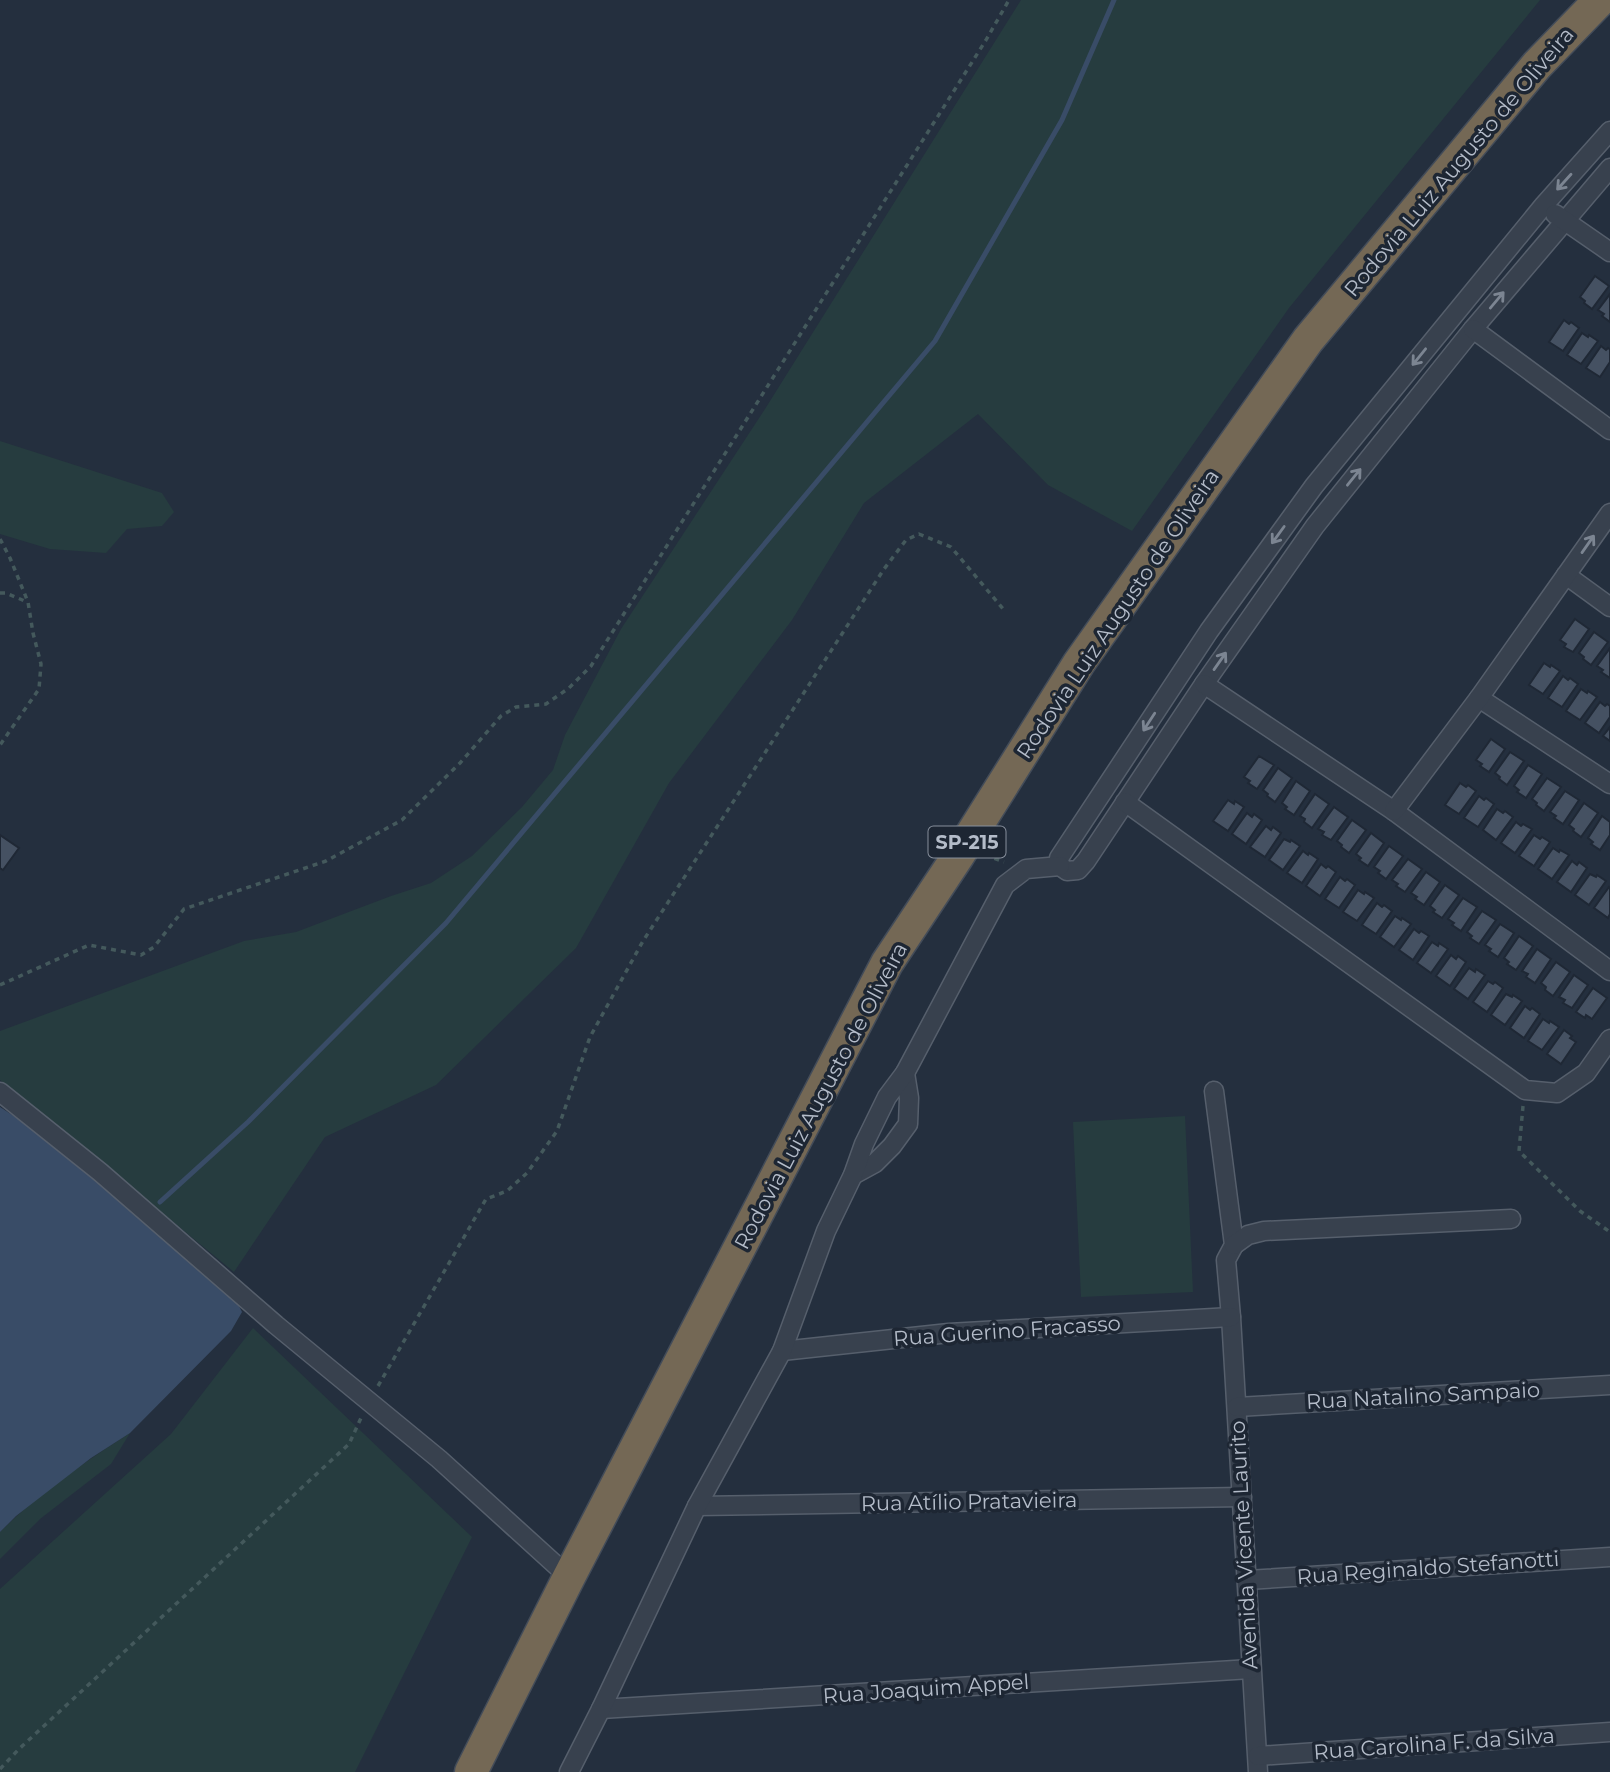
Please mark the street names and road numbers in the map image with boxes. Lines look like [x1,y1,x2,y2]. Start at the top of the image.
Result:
street label: Rodovia Luiz Augusto de Oliveira [1339,22,1579,301]
street label: Rodovia Luiz Augusto de Oliveira [1011,464,1224,763]
road number: SP-215 [928,827,1006,858]
street label: Rodovia Luiz Augusto de Oliveira [729,938,912,1253]
street label: Rua Guerino Fracasso [892,1310,1122,1351]
street label: Rua Natalino Sampaio [1305,1377,1541,1414]
street label: Avenida Vicente Laurito [1225,1420,1262,1670]
street label: Rua Atílio Pratavieira [861,1487,1077,1516]
street label: Rua Reginaldo Stefanotti [1296,1546,1560,1589]
street label: Rua Joaquim Appel [822,1669,1030,1708]
street label: Rua Carolina F. da Silva [1313,1723,1555,1764]

